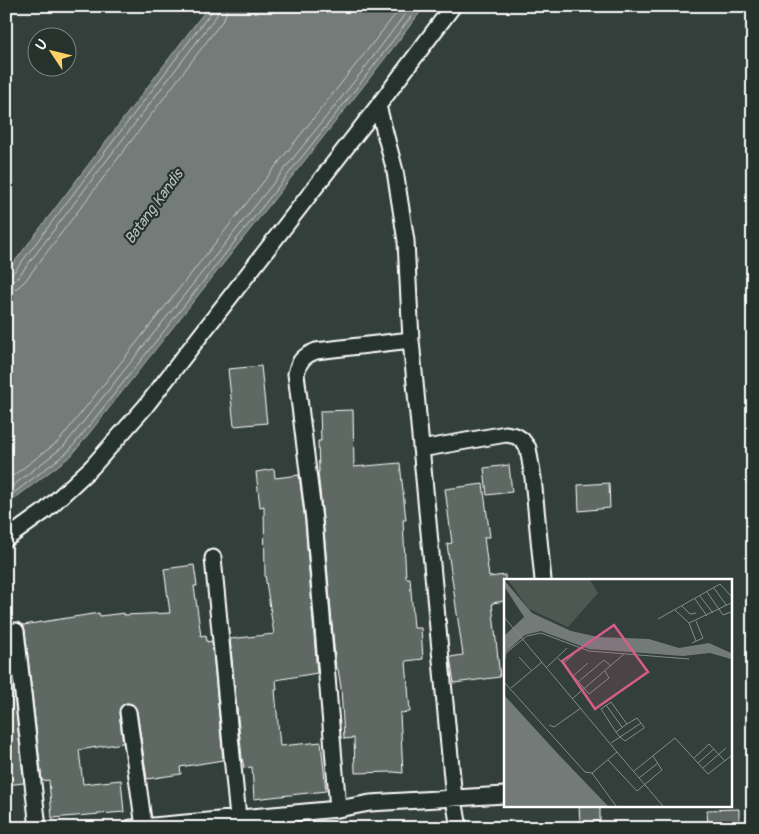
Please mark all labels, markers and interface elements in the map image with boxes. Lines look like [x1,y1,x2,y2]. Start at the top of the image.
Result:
north arrow [28,28,78,78]
text: U [32,36,51,54]
water label: Batang Kandis [121,164,189,248]
inset map [504,579,732,806]

